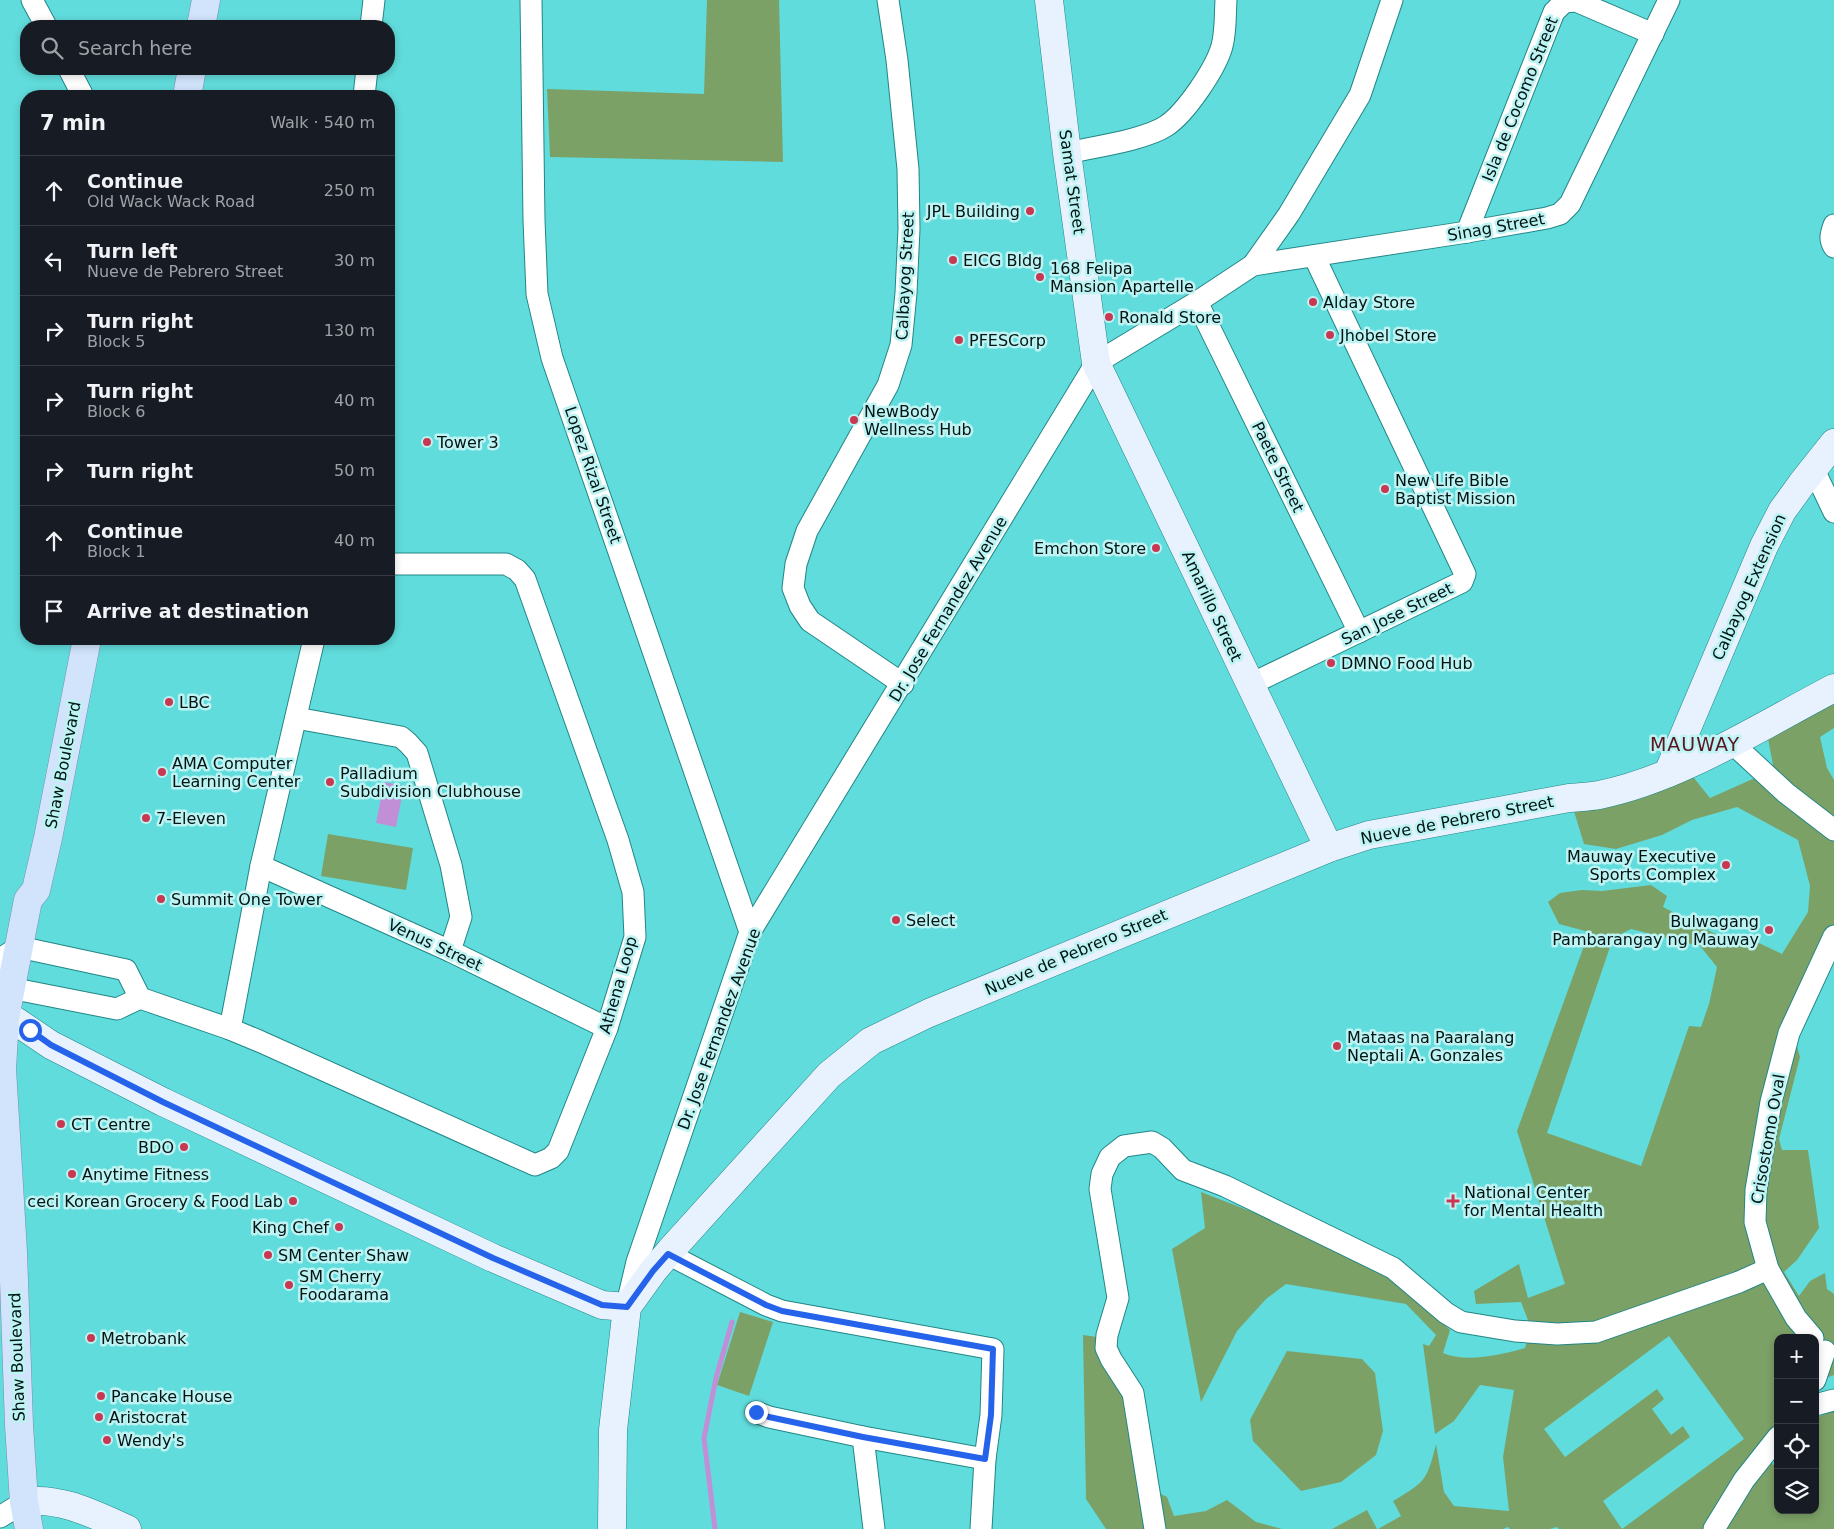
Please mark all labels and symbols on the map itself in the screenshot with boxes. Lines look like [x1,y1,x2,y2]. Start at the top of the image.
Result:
street label: Isla de Cocomo Street [1478,14,1562,184]
street label: Samat Street [1055,129,1089,235]
place label: JPL Building [926,202,1020,221]
marker: JPL Building [1024,205,1036,217]
street label: Sinag Street [1446,209,1546,245]
street label: Calbayog Street [892,211,918,341]
place label: EICG Bldg [963,251,1042,270]
marker: EICG Bldg [947,254,959,266]
place label: 168 Felipa Mansion Apartelle [1050,259,1194,296]
marker: 168 Felipa Mansion Apartelle [1034,271,1046,283]
place label: Alday Store [1323,293,1415,312]
marker: Alday Store [1307,296,1319,308]
place label: Ronald Store [1119,308,1221,327]
marker: Ronald Store [1103,311,1115,323]
place label: Jhobel Store [1339,326,1436,345]
marker: Jhobel Store [1324,329,1336,341]
place label: PFESCorp [969,331,1046,350]
marker: PFESCorp [953,334,965,346]
place label: NewBody Wellness Hub [864,402,972,439]
street label: Lopez Rizal Street [561,404,625,546]
marker: NewBody Wellness Hub [848,414,860,426]
street label: Paete Street [1248,419,1308,515]
place label: Tower 3 [436,433,499,452]
marker: Tower 3 [421,436,433,448]
place label: New Life Bible Baptist Mission [1395,471,1516,508]
marker: New Life Bible Baptist Mission [1379,483,1391,495]
street label: Calbayog Extension [1708,511,1790,663]
street label: Dr. Jose Fernandez Avenue [885,513,1011,705]
place label: Emchon Store [1034,539,1146,558]
marker: Emchon Store [1150,542,1162,554]
street label: Amarillo Street [1178,548,1246,664]
street label: San Jose Street [1338,579,1456,649]
place label: DMNO Food Hub [1341,654,1473,673]
marker: DMNO Food Hub [1325,657,1337,669]
place label: LBC [179,693,210,712]
marker: LBC [163,696,175,708]
street label: Shaw Boulevard [41,700,85,830]
district label: MAUWAY [1650,733,1740,755]
place label: AMA Computer Learning Center [172,754,301,791]
place label: Palladium Subdivision Clubhouse [340,764,521,801]
marker: AMA Computer Learning Center [156,766,168,778]
marker: Palladium Subdivision Clubhouse [324,776,336,788]
street label: Nueve de Pebrero Street [1359,792,1555,848]
place label: 7-Eleven [156,809,226,828]
marker: 7-Eleven [140,812,152,824]
place label: Mauway Executive Sports Complex [1567,847,1716,884]
marker: Mauway Executive Sports Complex [1720,859,1732,871]
place label: Summit One Tower [171,890,323,909]
marker: Summit One Tower [155,893,167,905]
street label: Nueve de Pebrero Street [982,905,1170,999]
place label: Select [906,911,955,930]
place label: Bulwagang Pambarangay ng Mauway [1552,912,1759,949]
marker: Select [890,914,902,926]
street label: Venus Street [385,915,485,975]
marker: Bulwagang Pambarangay ng Mauway [1763,924,1775,936]
street label: Dr. Jose Fernandez Avenue [674,926,764,1132]
street label: Athena Loop [595,934,641,1036]
route start [19,1019,42,1042]
place label: Mataas na Paaralang Neptali A. Gonzales [1347,1028,1514,1065]
marker: Mataas na Paaralang Neptali A. Gonzales [1331,1040,1343,1052]
street label: Crisostomo Oval [1747,1073,1789,1205]
place label: CT Centre [71,1115,151,1134]
marker: CT Centre [55,1118,67,1130]
place label: BDO [138,1138,174,1157]
marker: BDO [178,1141,190,1153]
place label: Anytime Fitness [82,1165,209,1184]
marker: Anytime Fitness [66,1168,78,1180]
place label: National Center for Mental Health [1464,1183,1603,1220]
place label: ceci Korean Grocery & Food Lab [27,1192,283,1211]
marker: National Center for Mental Health [1446,1194,1460,1208]
marker: ceci Korean Grocery & Food Lab [287,1195,299,1207]
place label: King Chef [252,1218,329,1237]
marker: King Chef [333,1221,345,1233]
place label: SM Center Shaw [278,1246,409,1265]
marker: SM Center Shaw [262,1249,274,1261]
place label: SM Cherry Foodarama [299,1267,389,1304]
marker: SM Cherry Foodarama [283,1279,295,1291]
street label: Shaw Boulevard [5,1292,29,1422]
place label: Metrobank [101,1329,187,1348]
marker: Metrobank [85,1332,97,1344]
place label: Pancake House [111,1387,232,1406]
marker: Pancake House [95,1390,107,1402]
route end [745,1401,768,1424]
place label: Aristocrat [109,1408,187,1427]
marker: Aristocrat [93,1411,105,1423]
place label: Wendy's [117,1431,184,1450]
marker: Wendy's [101,1434,113,1446]

